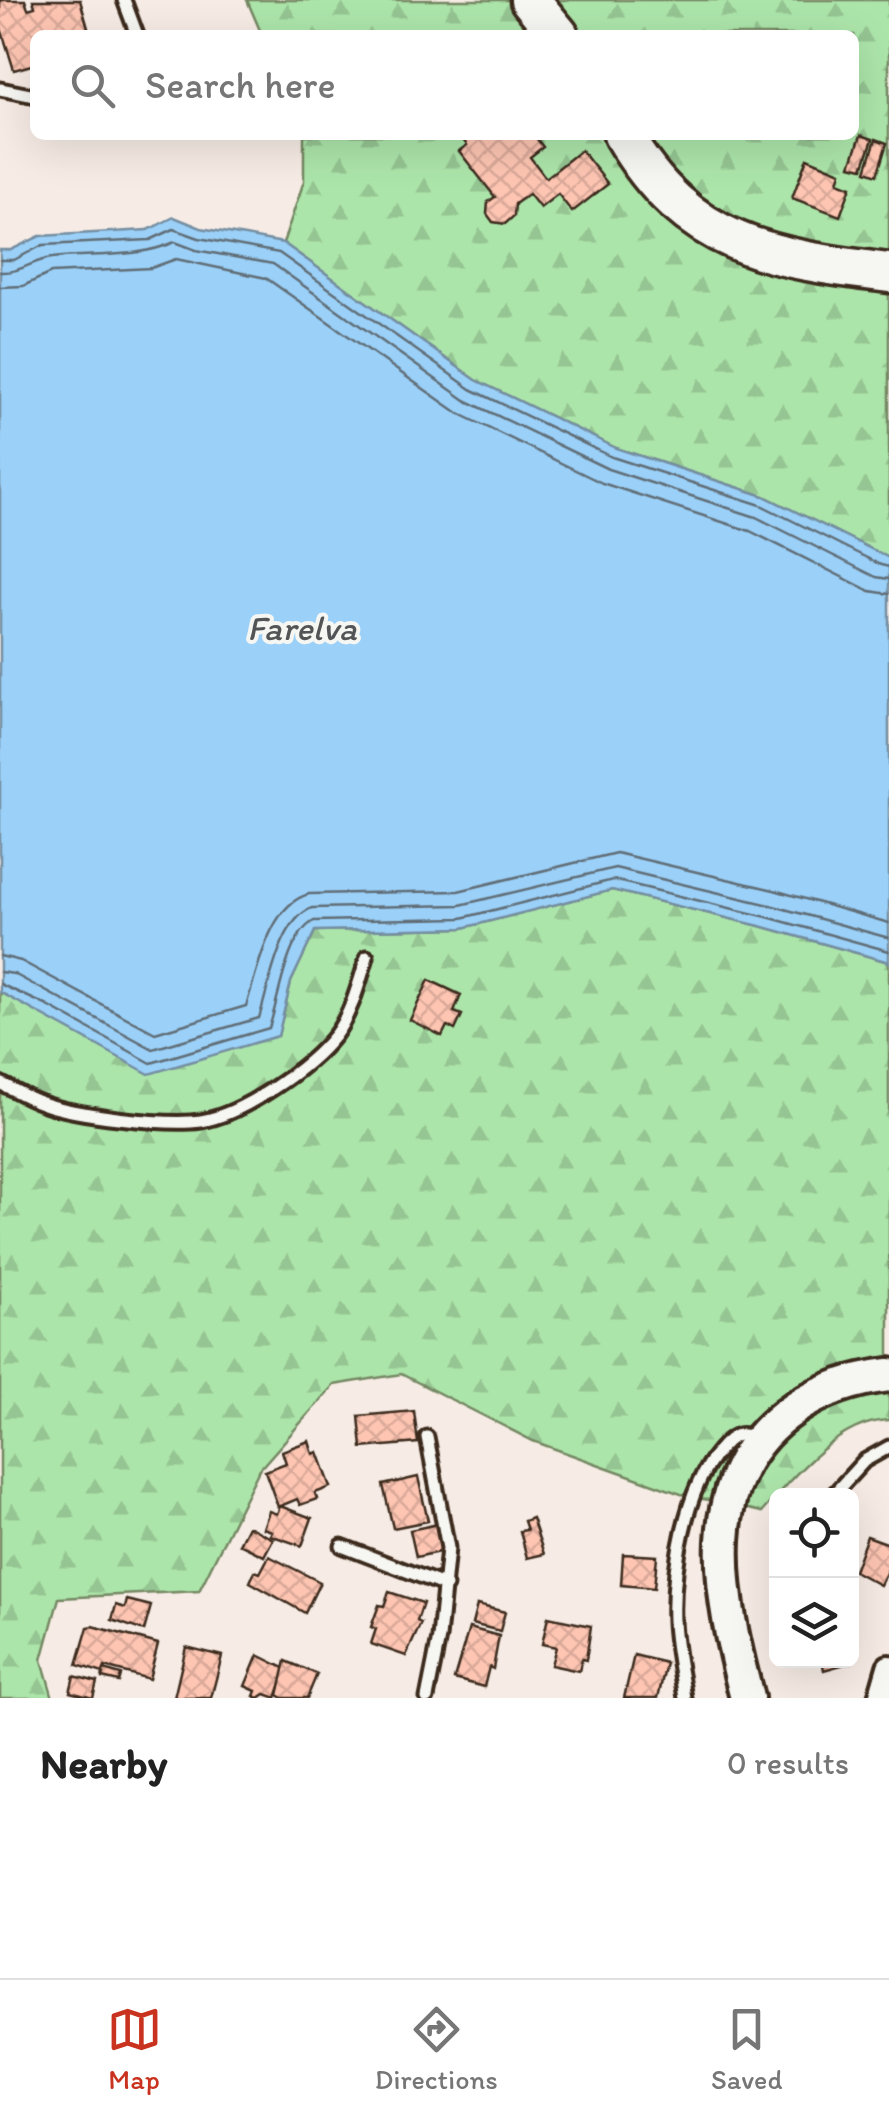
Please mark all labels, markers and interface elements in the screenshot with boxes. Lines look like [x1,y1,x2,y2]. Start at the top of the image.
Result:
search box [30,30,859,140]
icon: search [65,58,120,113]
text: Search here [145,62,336,108]
water label: Farelva [247,607,358,649]
map controls [769,1488,859,1668]
button: locate [769,1488,859,1578]
button: layers [769,1578,859,1668]
text: Nearby [40,1738,167,1789]
text: 0 results [727,1744,849,1782]
tab: Map [107,2002,162,2096]
tab: Directions [375,2002,498,2096]
tab: Saved [711,2002,782,2096]

